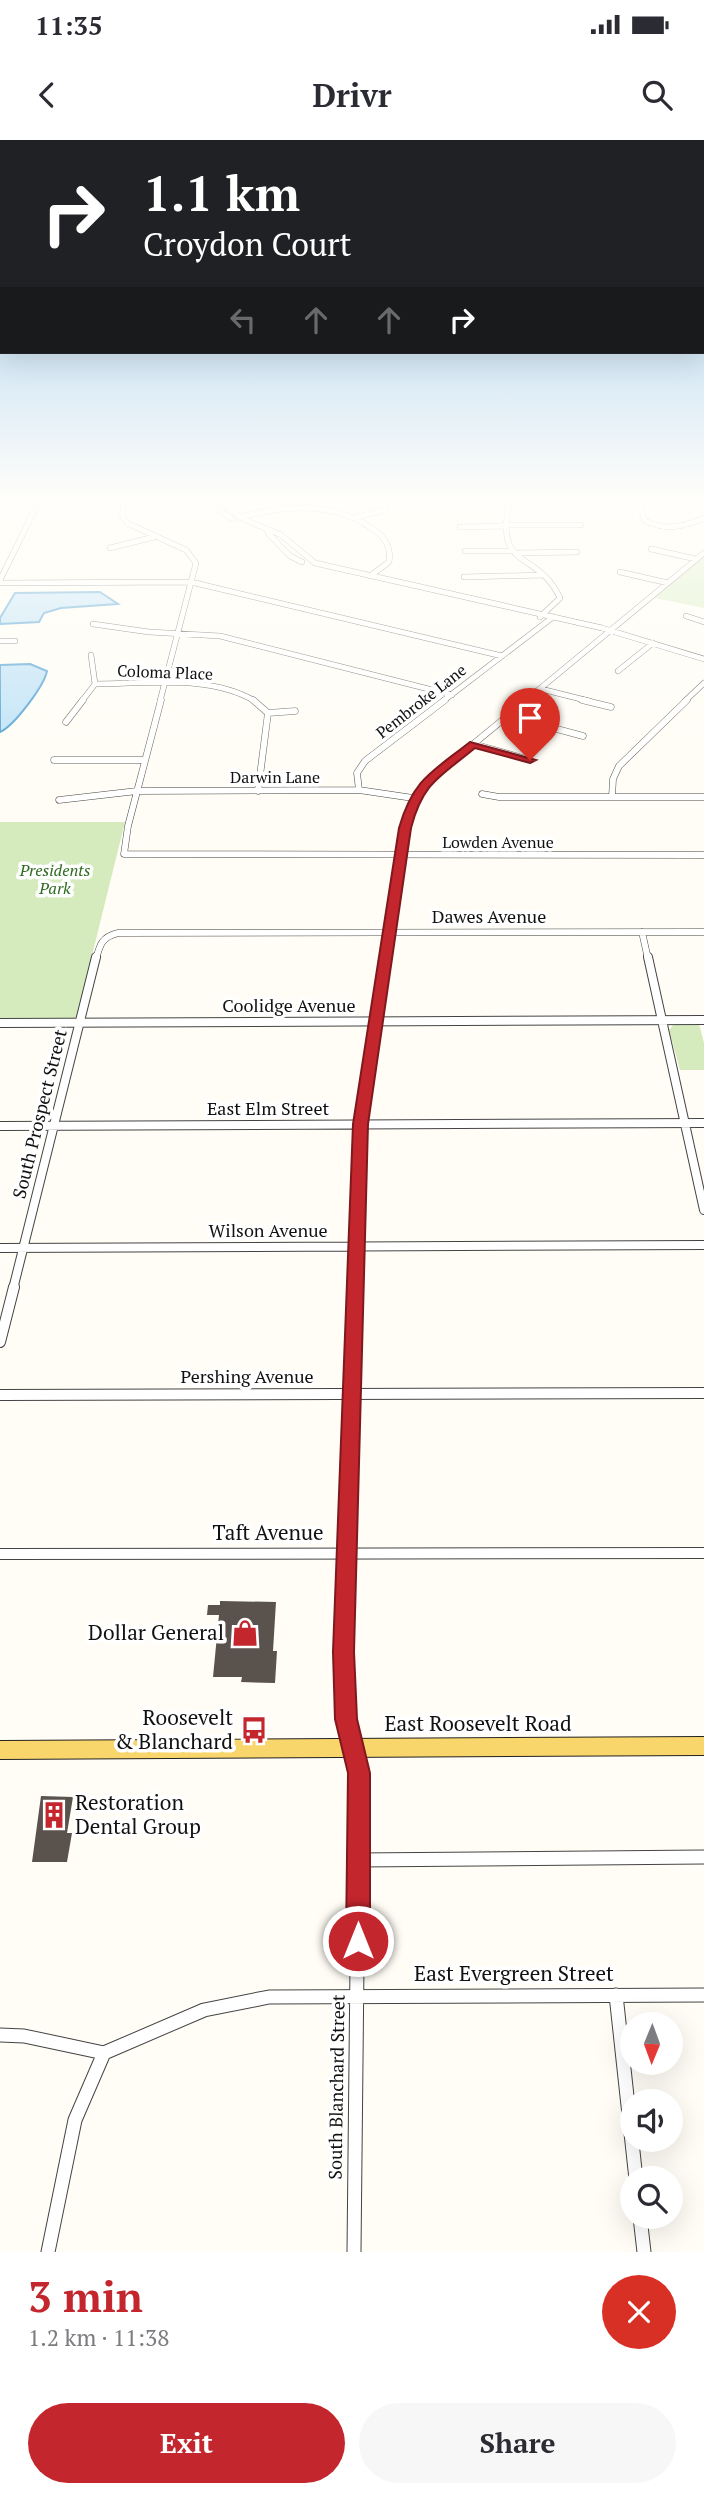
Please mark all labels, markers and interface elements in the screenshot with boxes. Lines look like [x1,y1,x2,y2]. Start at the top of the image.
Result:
text: 11:35 [35,8,103,42]
text: Drivr [312,74,392,116]
icon: back [28,76,66,114]
icon: search [638,76,676,114]
text: 1.1 km [143,160,300,225]
icon: right [28,168,119,259]
text: Croydon Court [143,223,351,265]
icon: left [224,301,262,339]
icon: ahead [297,301,335,339]
icon: ahead [370,301,408,339]
icon: right [443,301,481,339]
street label: Coloma Place [117,659,213,685]
street label: Pembroke Lane [371,659,471,743]
pin [500,688,560,760]
icon: arrive [511,699,549,737]
street label: Darwin Lane [230,766,320,788]
street label: Lowden Avenue [442,831,554,853]
park label: Presidents Park [19,859,91,899]
street label: Dawes Avenue [432,904,546,928]
street label: Coolidge Avenue [222,993,356,1017]
street label: South Prospect Street [6,1026,72,1201]
street label: East Elm Street [207,1096,329,1120]
street label: Wilson Avenue [208,1218,328,1242]
street label: Pershing Avenue [180,1364,314,1388]
street label: Taft Avenue [212,1518,324,1546]
place label: Dollar General [88,1618,224,1646]
shop icon: Dollar General [230,1618,260,1648]
place label: Roosevelt & Blanchard [115,1703,233,1755]
street label: East Roosevelt Road [384,1709,572,1737]
bus stop icon: Roosevelt & Blanchard [239,1715,269,1745]
place label: Restoration Dental Group [75,1788,201,1840]
building icon: Restoration Dental Group [39,1800,69,1830]
position arrow [321,1904,395,1978]
street label: East Evergreen Street [414,1959,614,1987]
street label: South Blanchard Street [322,1994,350,2180]
north arrow [620,2012,682,2076]
map controls [620,2012,683,2229]
button: sound [620,2089,683,2152]
button: search [620,2166,683,2229]
text: 3 min [28,2268,143,2324]
button: close [602,2275,676,2349]
text: 1.2 km · 11:38 [28,2322,170,2353]
button: Exit [28,2403,345,2483]
button: Share [359,2403,676,2483]

